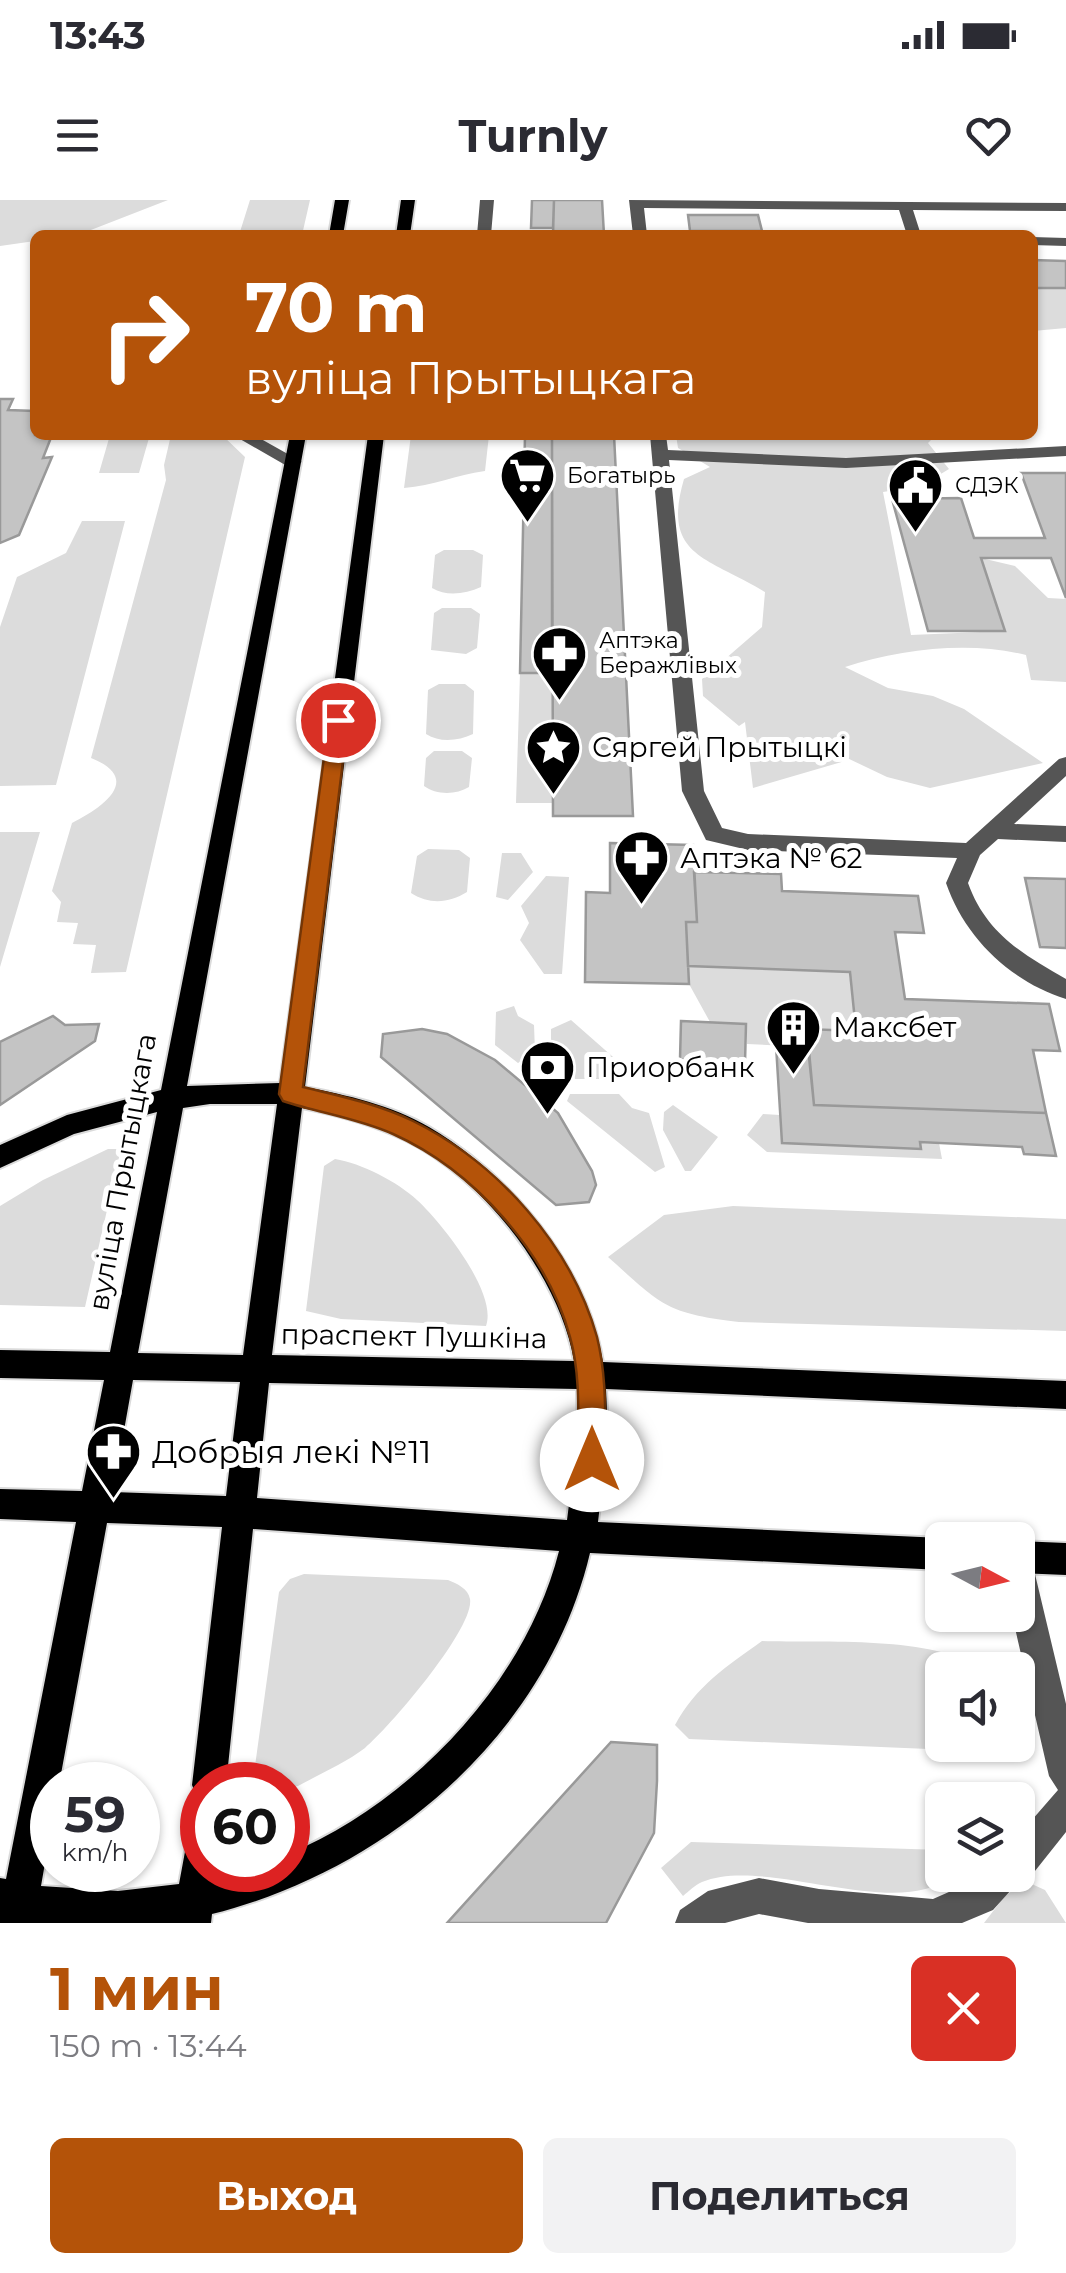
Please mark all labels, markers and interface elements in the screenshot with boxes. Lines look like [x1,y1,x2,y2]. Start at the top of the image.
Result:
text: 13:43 [50,12,146,59]
icon: menu [50,108,105,163]
text: Turnly [459,108,607,163]
icon: heart [961,108,1016,163]
text: 70 m [245,264,428,350]
icon: right [80,270,210,400]
text: вуліца Прытыцкага [245,350,696,405]
supermarket icon: Богатырь [498,445,558,524]
public building icon: СДЭК [886,455,946,534]
place label: Богатырь [567,462,675,489]
place label: СДЭК [955,472,1019,499]
pharmacy icon: Аптэка Беражлівых [530,623,590,702]
place label: Аптэка Беражлівых [599,627,737,679]
pin [296,678,381,763]
icon: arrive [311,693,366,748]
place icon: Сяргей Прытыцкі [523,717,583,796]
place label: Сяргей Прытыцкі [592,730,847,764]
pharmacy icon: Аптэка № 62 [611,828,671,907]
place label: Аптэка № 62 [680,841,862,875]
building icon: Максбет [764,997,824,1076]
place label: Максбет [833,1010,957,1044]
street label: вуліца Прытыцкага [81,1031,163,1313]
bank icon: Приорбанк [517,1037,577,1116]
place label: Приорбанк [586,1050,754,1084]
street label: праспект Пушкіна [280,1317,548,1355]
position arrow [540,1408,644,1512]
pharmacy icon: Добрыя лекі №11 [83,1421,143,1500]
place label: Добрыя лекі №11 [152,1432,431,1471]
north arrow [925,1522,1035,1632]
map controls [925,1522,1035,1892]
button: sound [925,1652,1035,1762]
speed limit sign: 60 [180,1762,310,1892]
button: layers [925,1782,1035,1892]
text: 59 [64,1784,126,1845]
text: km/h [62,1837,128,1867]
text: 1 мин [50,1952,224,2025]
button: close [911,1956,1016,2061]
text: 150 m · 13:44 [50,2026,247,2065]
button: Выход [50,2138,523,2253]
button: Поделиться [543,2138,1016,2253]

